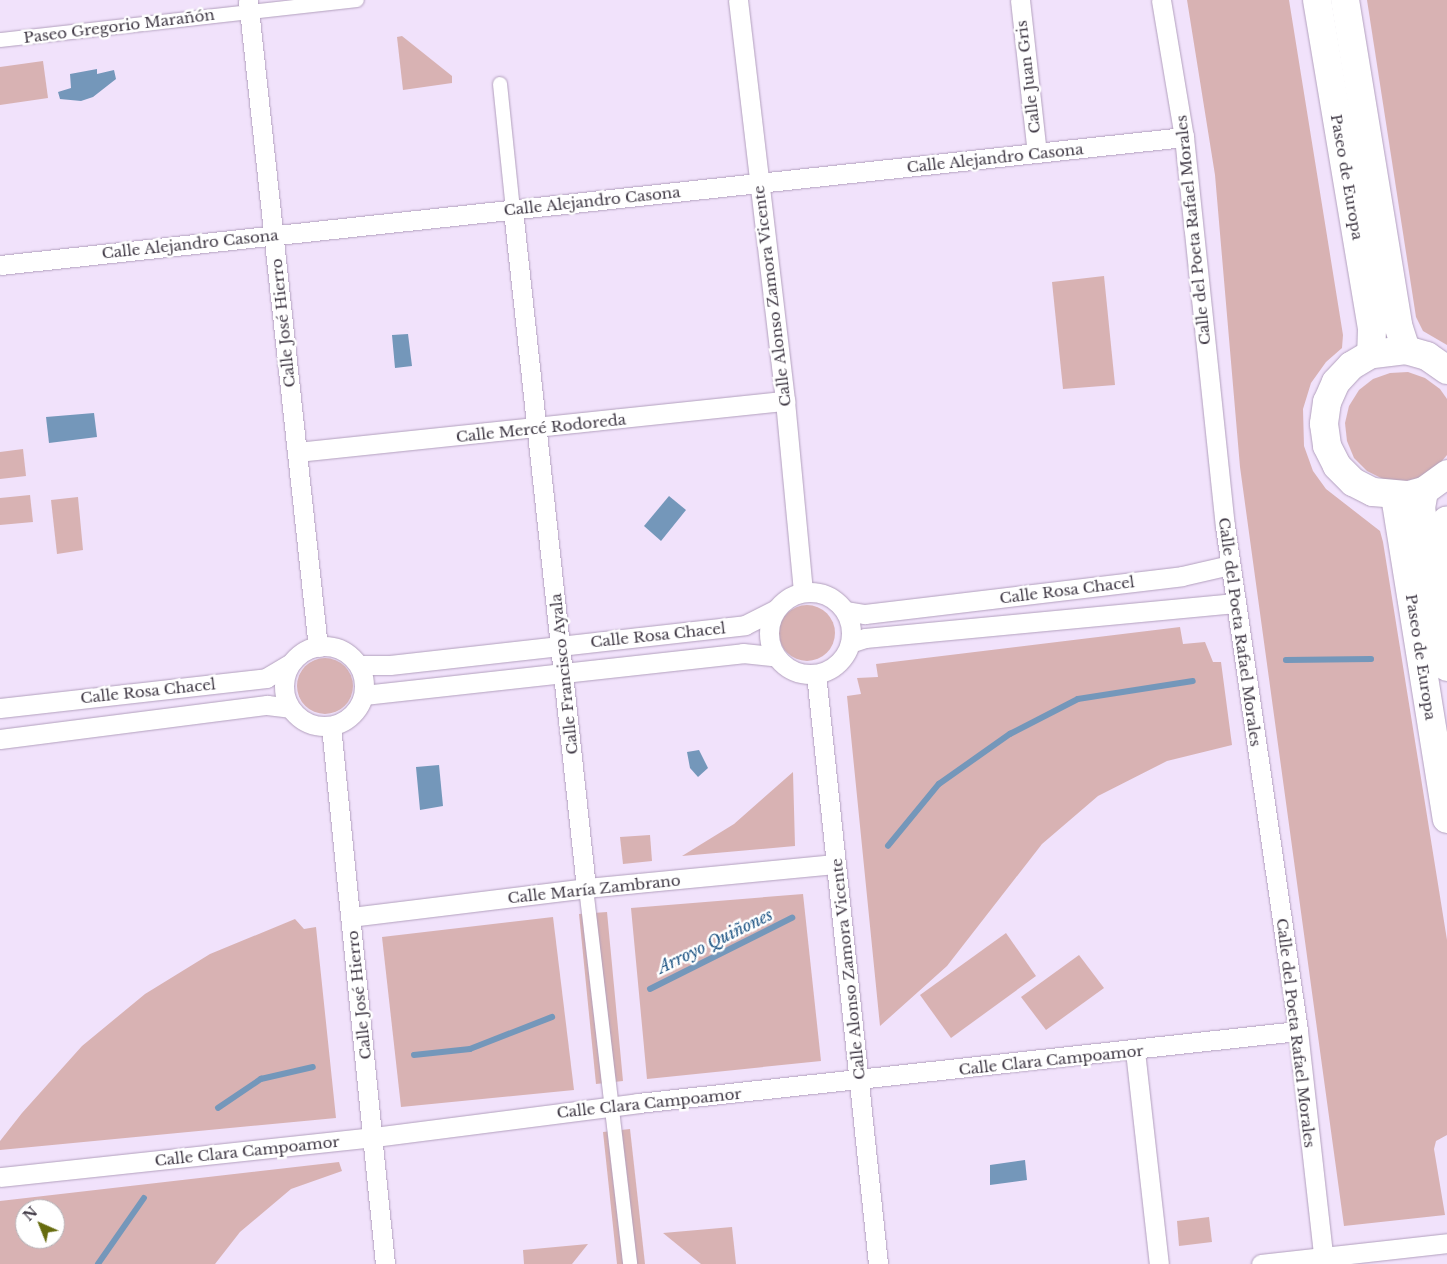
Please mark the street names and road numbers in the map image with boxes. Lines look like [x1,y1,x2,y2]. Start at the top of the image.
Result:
street label: Paseo Gregorio Marañón [22,5,216,47]
street label: Calle Juan Gris [1012,19,1044,135]
street label: Paseo de Europa [1327,113,1367,241]
street label: Calle del Poeta Rafael Morales [1172,114,1214,346]
street label: Calle Alejandro Casona [906,140,1084,176]
street label: Calle Alejandro Casona [503,183,681,219]
street label: Calle Alonso Zamora Vicente [749,184,795,408]
street label: Calle Alejandro Casona [101,226,279,262]
street label: Calle José Hierro [267,258,299,388]
street label: Calle Mercé Rodoreda [455,410,627,446]
street label: Calle del Poeta Rafael Morales [1215,516,1265,748]
street label: Calle Rosa Chacel [998,573,1136,607]
street label: Calle Francisco Ayala [547,592,581,756]
street label: Paseo de Europa [1402,593,1440,721]
street label: Calle Rosa Chacel [589,619,727,651]
street label: Calle Rosa Chacel [79,675,217,707]
street label: Calle Alonso Zamora Vicente [827,857,869,1081]
street label: Calle María Zambrano [507,871,681,907]
street label: Calle del Poeta Rafael Morales [1273,917,1319,1149]
street label: Calle José Hierro [343,930,375,1060]
street label: Calle Clara Campoamor [958,1041,1144,1079]
street label: Calle Clara Campoamor [556,1084,742,1122]
street label: Calle Clara Campoamor [154,1132,340,1170]

